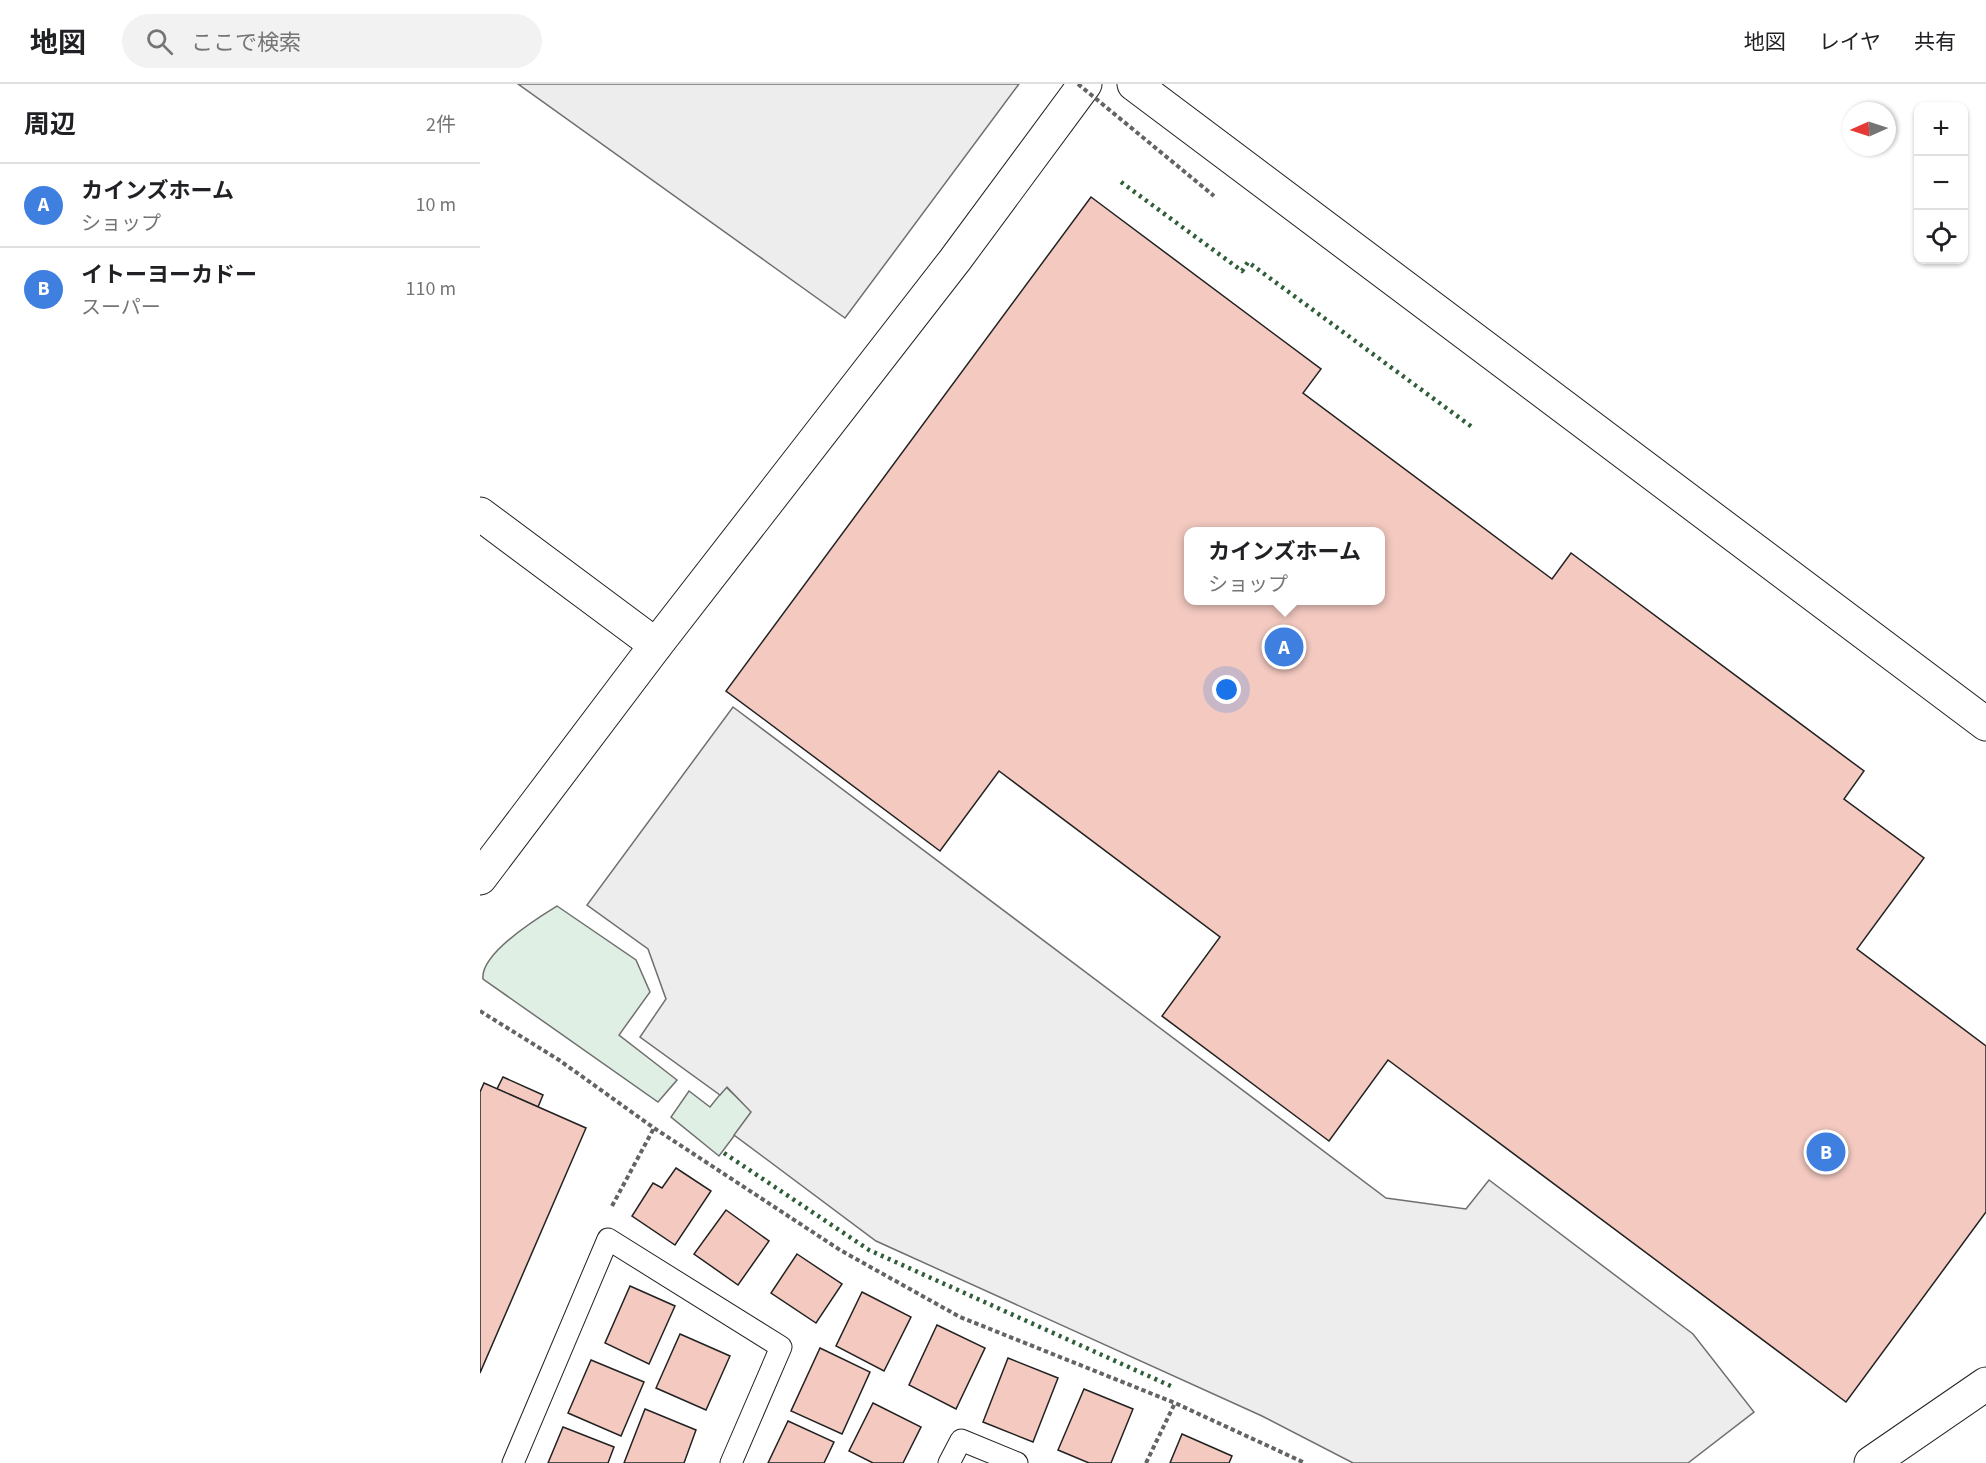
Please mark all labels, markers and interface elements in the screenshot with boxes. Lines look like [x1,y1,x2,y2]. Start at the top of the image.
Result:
search box [122,14,542,68]
text: 地図 [30,23,86,63]
icon: search [143,25,176,58]
text: ここで検索 [191,27,301,59]
text: 地図 [1744,27,1786,57]
text: レイヤ [1819,27,1881,57]
text: 共有 [1914,27,1956,57]
north arrow [1842,102,1896,156]
map controls [1914,102,1968,264]
button: + [1914,102,1968,156]
text: 周辺 [24,106,76,143]
text: 2件 [426,111,456,139]
button: − [1914,156,1968,210]
text: カインズホーム [81,175,234,207]
text: A [38,191,49,219]
text: 10 m [416,191,456,219]
text: ショップ [81,210,161,238]
button: locate [1914,210,1968,264]
text: イトーヨーカドー [81,259,257,291]
text: B [37,275,50,303]
text: 110 m [406,275,456,303]
text: スーパー [81,294,161,322]
popup [1184,527,1385,605]
text: カインズホーム [1208,536,1361,568]
text: ショップ [1208,571,1288,599]
pin: A [1264,624,1304,670]
your location [1212,675,1241,704]
pin: B [1806,1130,1846,1174]

